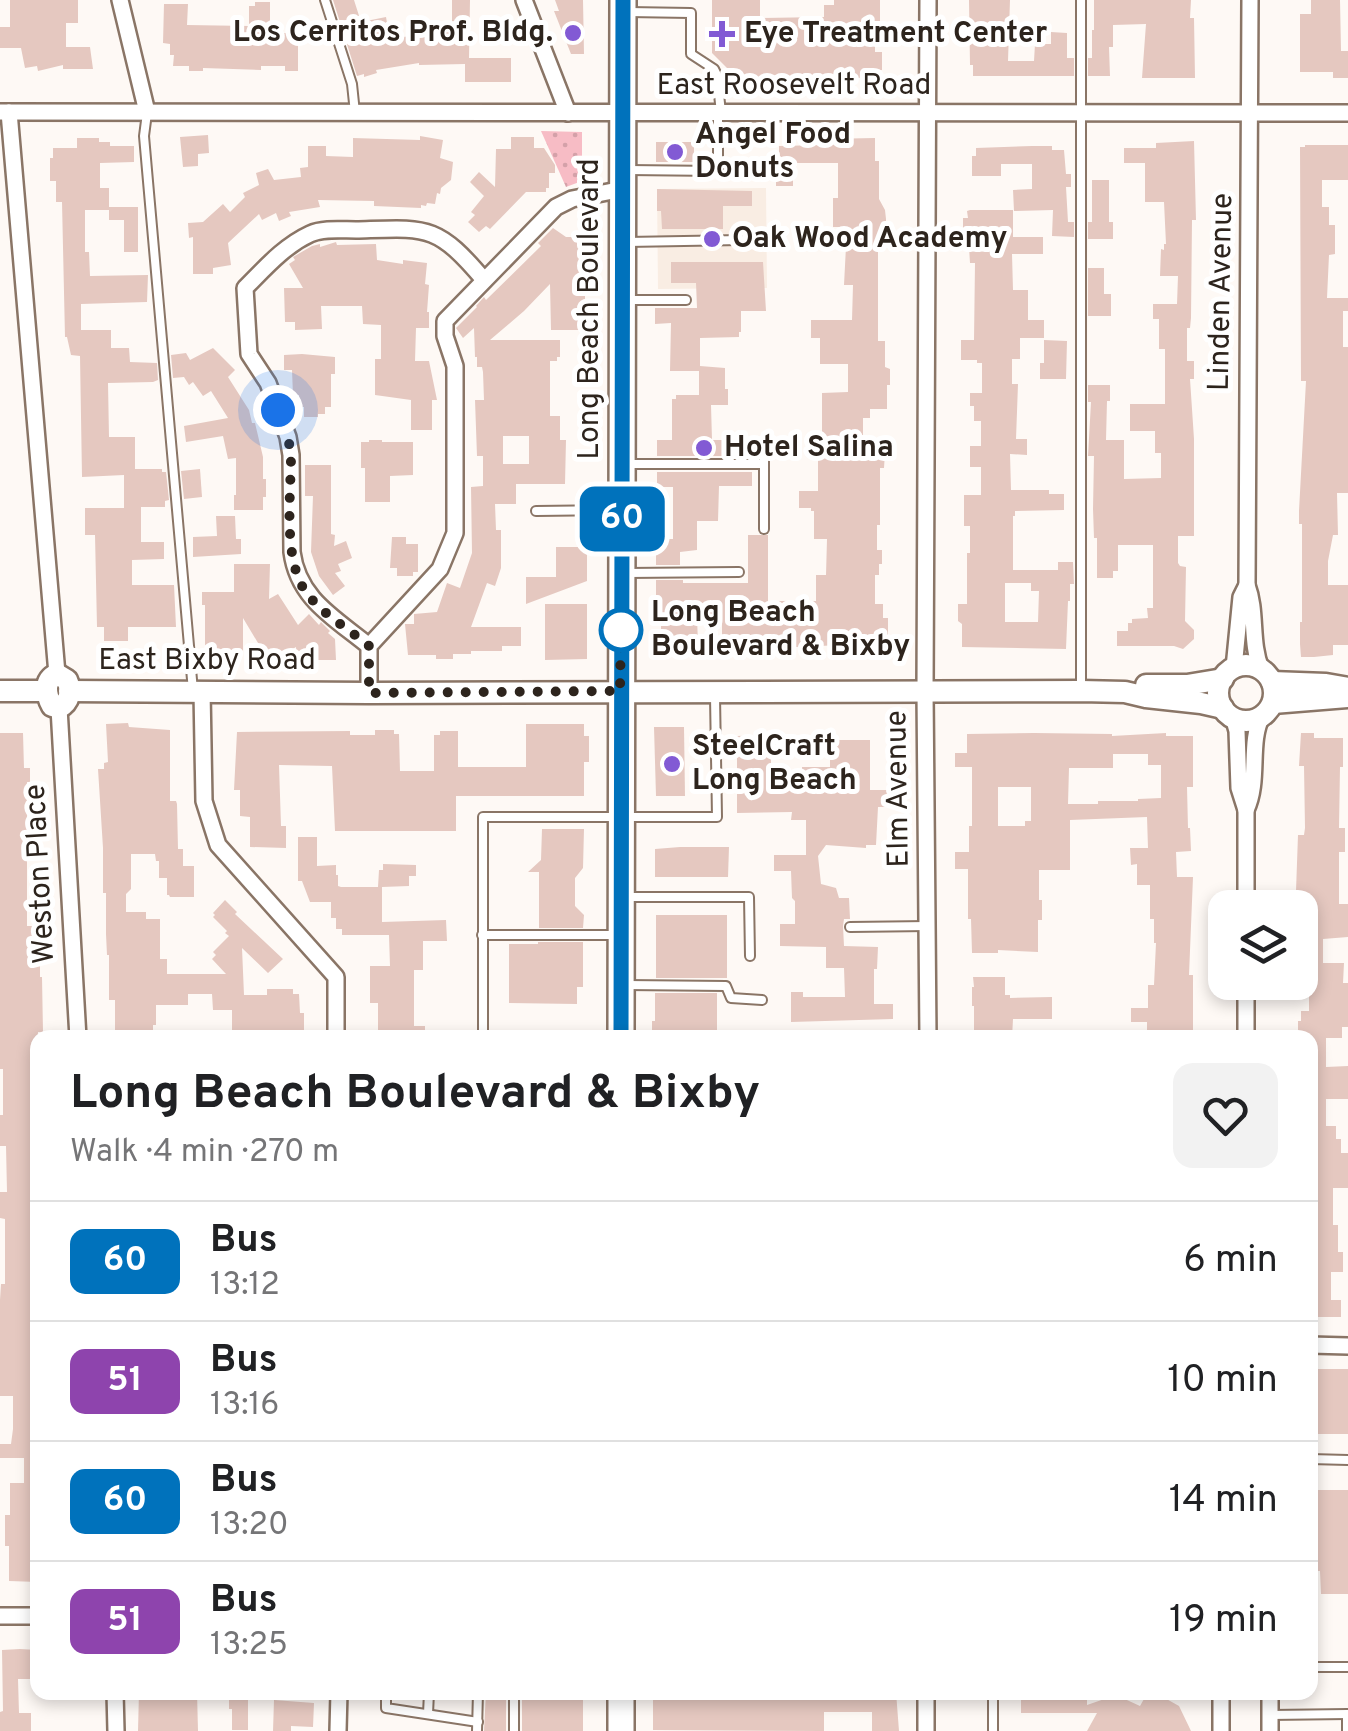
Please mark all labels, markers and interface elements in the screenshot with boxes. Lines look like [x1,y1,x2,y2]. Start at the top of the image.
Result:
place label: Los Cerritos Prof. Bldg. [233,15,553,52]
place label: Eye Treatment Center [744,16,1048,53]
marker: Eye Treatment Center [709,21,735,47]
marker: Los Cerritos Prof. Bldg. [562,22,584,44]
street label: East Roosevelt Road [657,68,931,105]
place label: Angel Food Donuts [695,117,851,188]
marker: Angel Food Donuts [664,141,686,163]
street label: Long Beach Boulevard [572,158,609,460]
street label: Linden Avenue [1202,193,1242,391]
place label: Oak Wood Academy [732,221,1008,258]
marker: Oak Wood Academy [701,228,723,250]
your location [253,385,303,435]
place label: Hotel Salina [724,430,894,467]
marker: Hotel Salina [693,437,715,459]
line badge: 60 [577,486,667,552]
text: 60 [600,497,644,541]
place label: Long Beach Boulevard & Bixby [651,595,910,666]
marker: Long Beach Boulevard & Bixby [600,609,642,651]
street label: East Bixby Road [98,643,316,680]
street label: Elm Avenue [879,710,919,868]
place label: SteelCraft Long Beach [692,729,857,800]
marker: SteelCraft Long Beach [661,753,683,775]
street label: Weston Place [18,783,64,965]
map controls [1208,890,1318,1000]
button: layers [1208,890,1318,1000]
button: heart [1173,1063,1278,1168]
text: Long Beach Boulevard & Bixby [70,1065,760,1125]
text: Walk · 4 min · 270 m [70,1133,339,1173]
text: Bus [210,1217,277,1266]
text: 6 min [1183,1237,1278,1286]
text: 60 [103,1239,147,1283]
text: 13:12 [210,1266,280,1306]
text: Bus [210,1337,277,1386]
text: 10 min [1167,1357,1278,1406]
text: 51 [107,1359,143,1403]
text: 13:16 [210,1386,279,1426]
text: Bus [210,1457,277,1506]
text: 14 min [1169,1477,1278,1526]
text: 60 [103,1479,147,1523]
text: 13:20 [210,1506,289,1546]
text: Bus [210,1577,277,1626]
text: 19 min [1169,1597,1278,1646]
text: 51 [107,1599,143,1643]
text: 13:25 [210,1626,288,1666]

